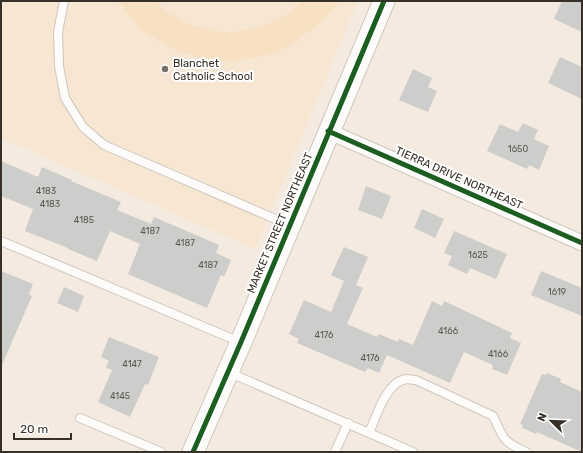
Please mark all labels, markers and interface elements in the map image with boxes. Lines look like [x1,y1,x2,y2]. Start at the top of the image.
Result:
place label: Blanchet Catholic School [173,57,253,83]
marker: Blanchet Catholic School [160,64,170,74]
street label: TIERRA DRIVE NORTHEAST [393,144,525,212]
house number: 1650 [508,144,528,154]
street label: MARKET STREET NORTHEAST [244,150,316,295]
house number: 4183 [36,186,56,196]
house number: 4183 [40,199,60,209]
house number: 4185 [74,215,94,225]
house number: 4187 [140,226,160,236]
house number: 4187 [175,238,195,248]
house number: 1625 [468,250,488,260]
house number: 4187 [198,260,218,270]
house number: 1619 [548,287,566,297]
house number: 4166 [438,326,459,336]
house number: 4176 [314,330,334,340]
house number: 4166 [488,349,509,359]
house number: 4176 [360,353,380,363]
house number: 4147 [122,359,142,369]
house number: 4145 [110,391,130,401]
north arrow [531,401,571,441]
text: N [535,411,550,423]
scale bar [14,415,71,441]
text: 20 m [20,422,48,436]

